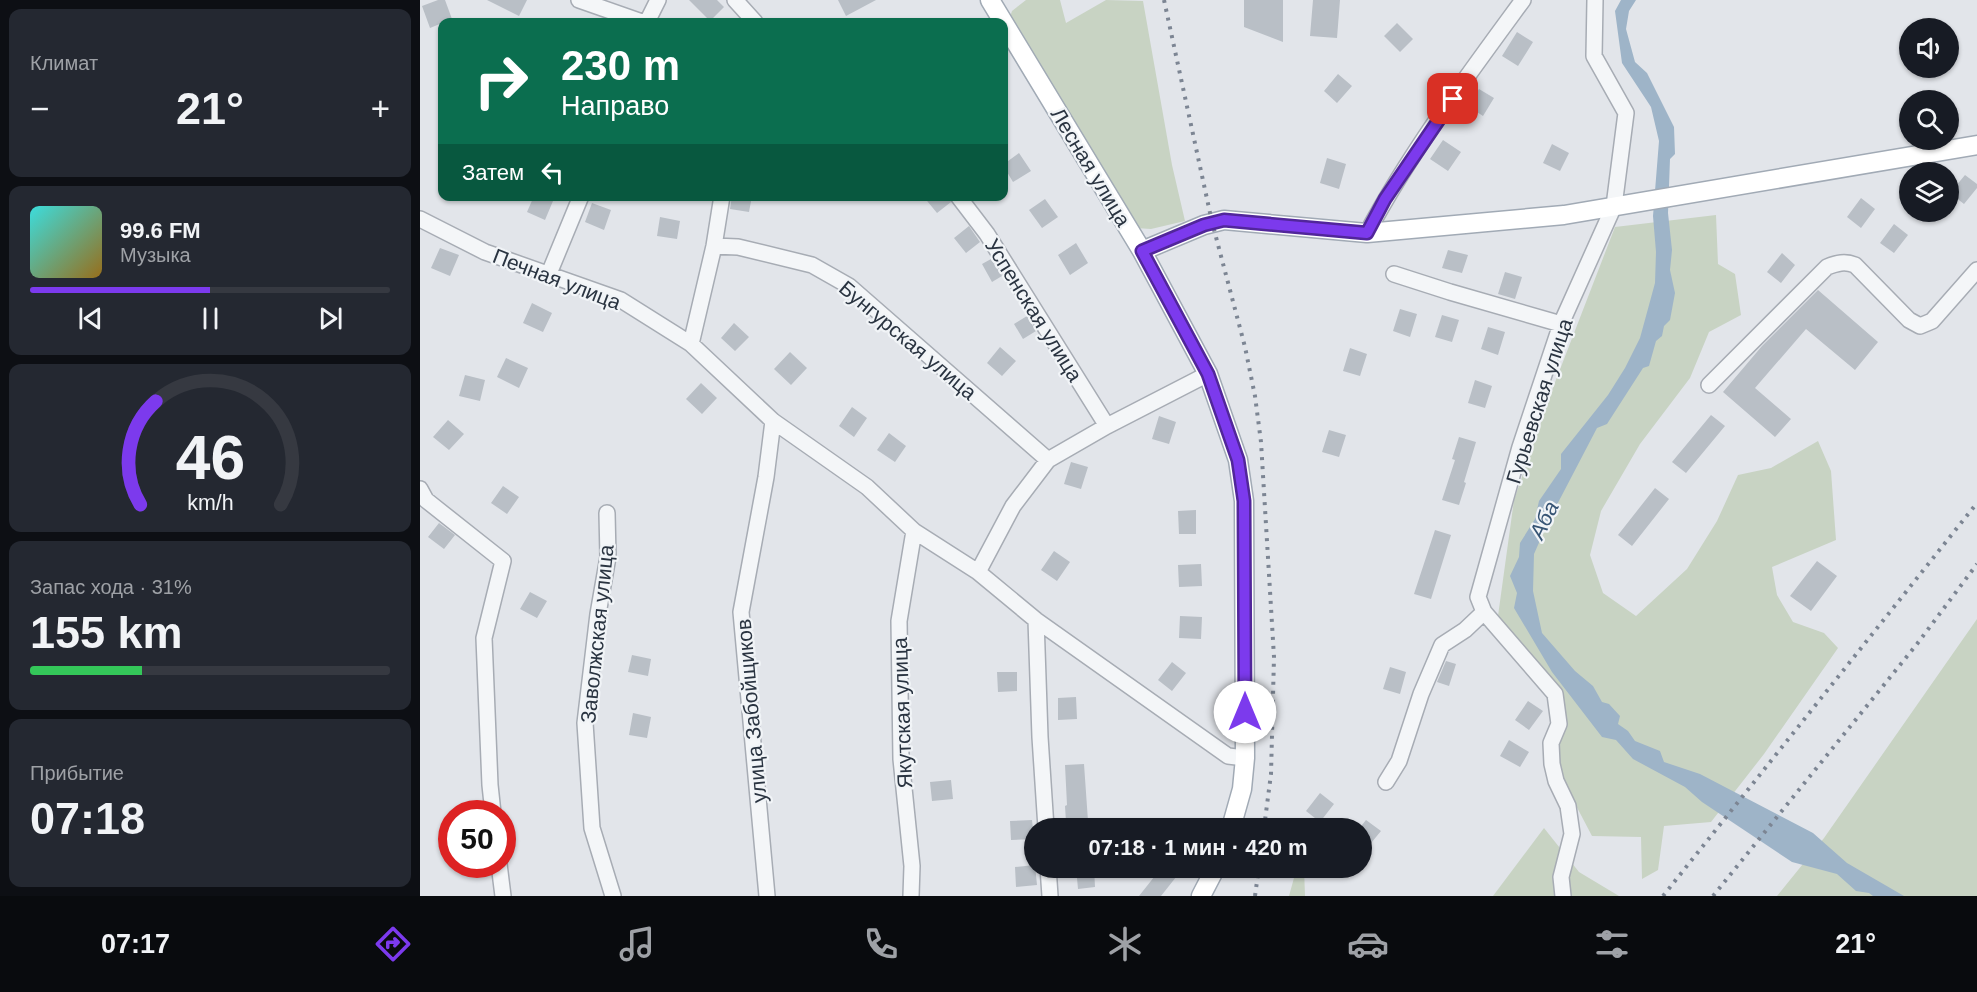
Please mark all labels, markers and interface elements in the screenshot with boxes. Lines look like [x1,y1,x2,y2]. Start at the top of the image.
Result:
map controls [1899,18,1959,222]
button: sound [1899,18,1959,78]
icon: right [462,42,540,120]
text: 230 m [561,42,680,89]
text: Климат [30,52,98,74]
pin [1427,73,1478,124]
icon: arrive [1436,82,1469,115]
text: 21° [176,83,244,134]
text: − [30,90,49,127]
text: + [371,90,390,127]
button: search [1899,90,1959,150]
text: Направо [561,91,669,121]
street label: Лесная улица [1047,104,1136,231]
icon: left [536,156,569,189]
text: Затем [462,160,524,185]
button: layers [1899,162,1959,222]
text: 99.6 FM [120,218,201,243]
street label: Успенская улица [981,234,1087,386]
text: Музыка [120,244,191,266]
street label: Печная улица [490,244,625,314]
street label: Бунгурская улица [835,276,981,404]
icon: previous [74,302,107,335]
icon: pause [194,302,227,335]
icon: next [314,302,347,335]
street label: Гурьевская улица [1501,315,1577,486]
text: 46 [175,423,245,492]
text: km/h [187,491,233,515]
water label: Аба [1523,497,1564,545]
street label: Заволжская улица [576,543,618,724]
text: Запас хода · 31% [30,576,192,598]
text: 155 km [30,607,183,658]
street label: улица Забойщиков [731,618,771,804]
street label: Якутская улица [888,637,916,789]
position arrow [1213,680,1277,744]
text: Прибытие [30,762,124,784]
text: 07:18 [30,793,145,844]
speed limit sign: 50 [438,800,516,878]
text: 07:18 · 1 мин · 420 m [1088,835,1308,860]
icon: directions [372,923,414,965]
icon: music [616,923,658,965]
icon: phone [860,923,902,965]
icon: climate [1104,923,1146,965]
icon: car [1347,923,1389,965]
icon: filters [1591,923,1633,965]
text: 07:17 [101,929,170,959]
text: 21° [1835,929,1876,959]

